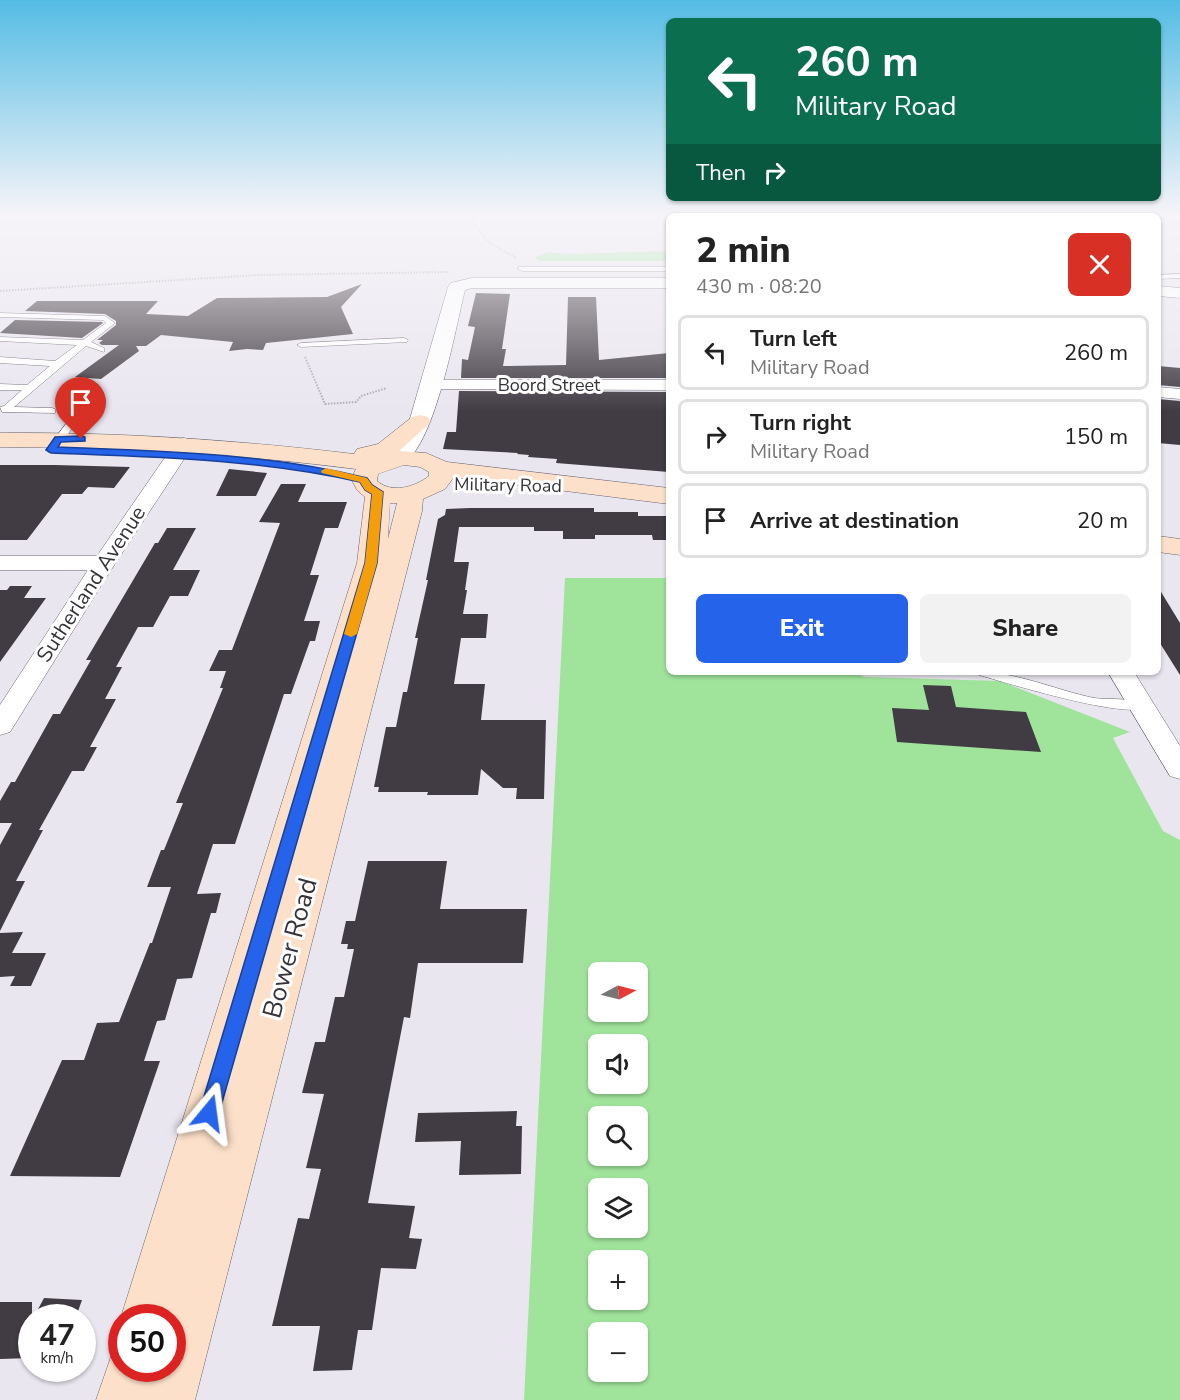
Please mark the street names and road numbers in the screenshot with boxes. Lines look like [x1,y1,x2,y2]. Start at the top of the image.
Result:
street label: Boord Street [498,373,601,397]
street label: Military Road [454,472,562,498]
street label: Sutherland Avenue [30,500,152,668]
street label: Bower Road [254,874,326,1022]

